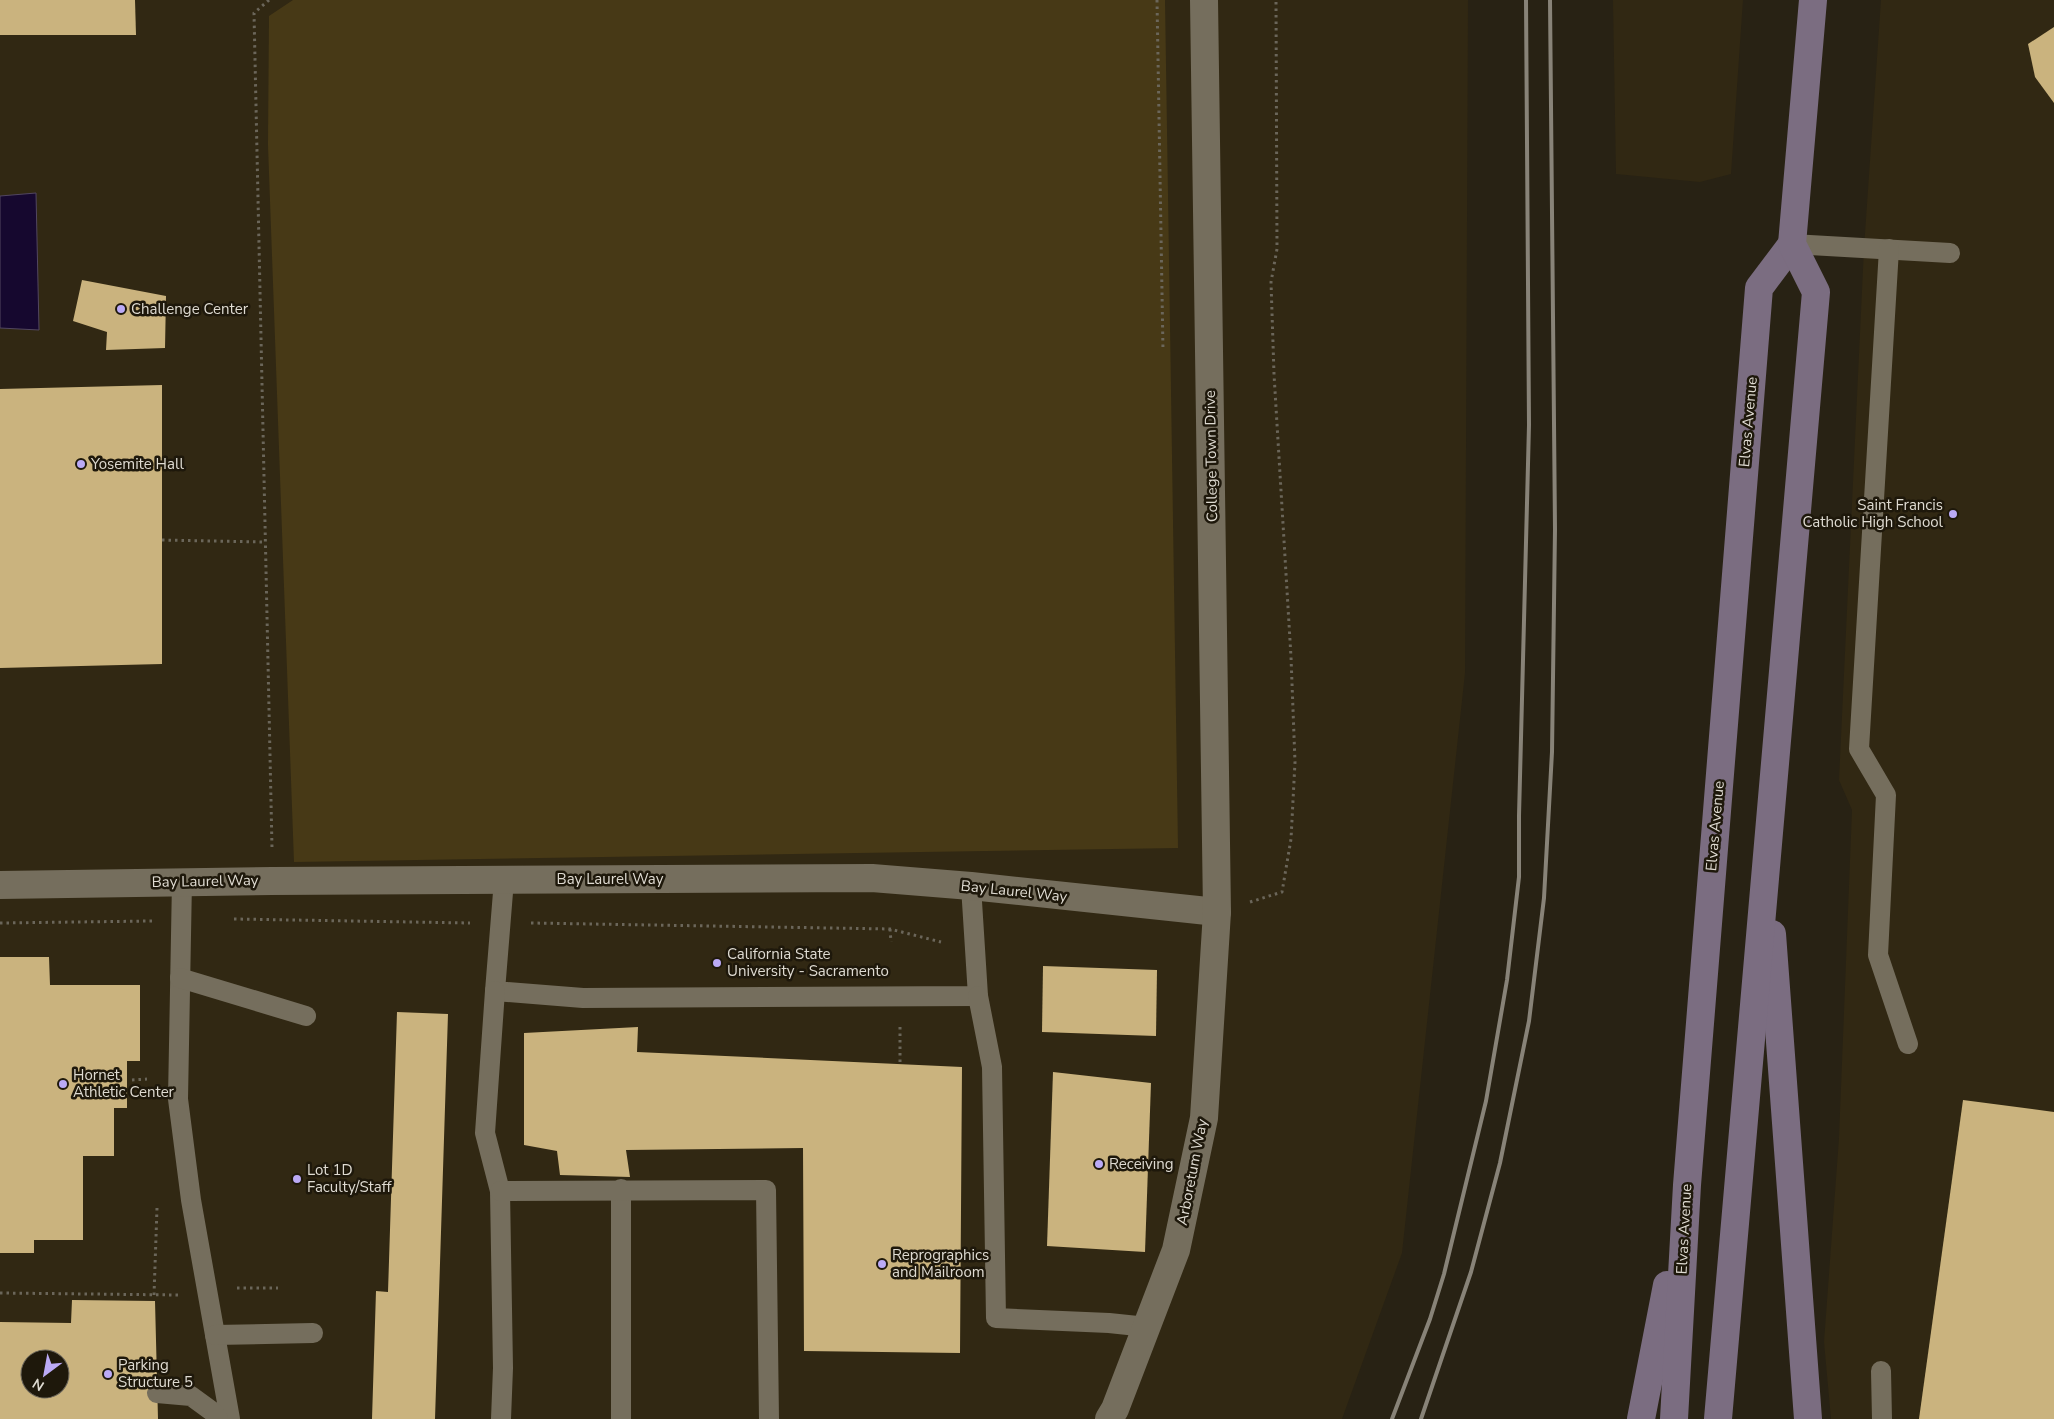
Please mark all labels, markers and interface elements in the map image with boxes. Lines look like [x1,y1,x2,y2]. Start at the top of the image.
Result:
place label: Challenge Center [131,299,249,319]
marker: Challenge Center [115,303,127,315]
street label: Elvas Avenue [1734,376,1762,468]
street label: College Town Drive [1200,390,1222,522]
place label: Yosemite Hall [90,454,184,474]
marker: Yosemite Hall [75,458,87,470]
place label: Saint Francis Catholic High School [1803,495,1944,532]
marker: Saint Francis Catholic High School [1947,508,1959,520]
street label: Elvas Avenue [1701,780,1729,872]
street label: Bay Laurel Way [557,869,664,889]
street label: Bay Laurel Way [151,870,259,892]
street label: Bay Laurel Way [960,875,1068,907]
place label: California State University - Sacramento [727,944,889,981]
marker: California State University - Sacramento [711,957,723,969]
place label: Hornet Athletic Center [73,1065,175,1102]
marker: Hornet Athletic Center [57,1078,69,1090]
street label: Arboretum Way [1172,1117,1212,1227]
place label: Receiving [1109,1154,1174,1174]
marker: Receiving [1093,1158,1105,1170]
place label: Lot 1D Faculty/Staff [307,1160,393,1197]
marker: Lot 1D Faculty/Staff [291,1173,303,1185]
street label: Elvas Avenue [1672,1183,1696,1275]
place label: Reprographics and Mailroom [892,1245,989,1282]
marker: Reprographics and Mailroom [876,1258,888,1270]
north arrow [20,1349,70,1399]
place label: Parking Structure 5 [118,1355,193,1392]
marker: Parking Structure 5 [102,1368,114,1380]
text: N [29,1374,48,1395]

